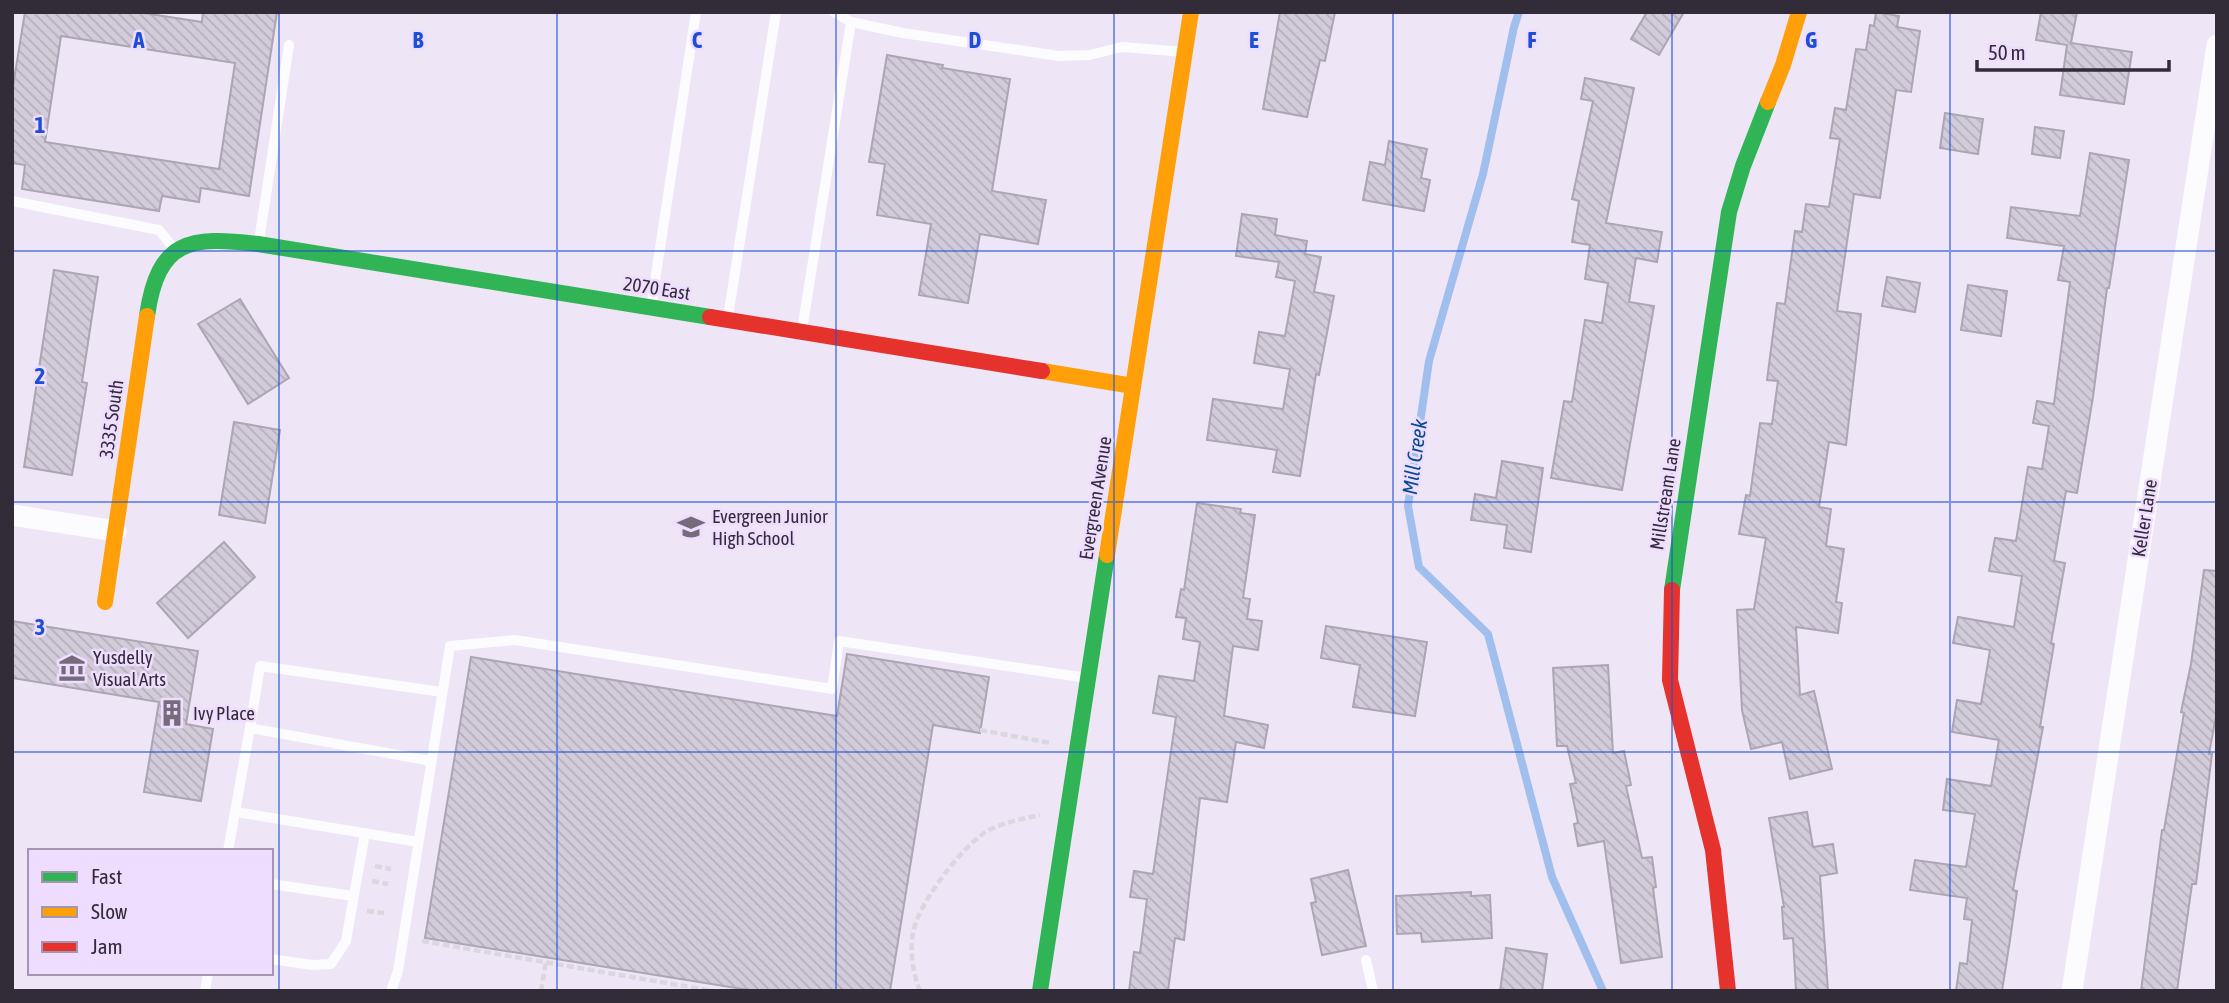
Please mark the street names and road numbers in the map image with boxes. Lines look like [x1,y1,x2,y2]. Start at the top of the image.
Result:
street label: 2070 East [622,272,692,304]
street label: 3335 South [95,378,127,460]
street label: Evergreen Avenue [1074,435,1116,561]
street label: Millstream Lane [1645,437,1685,551]
street label: Keller Lane [2127,478,2161,558]

